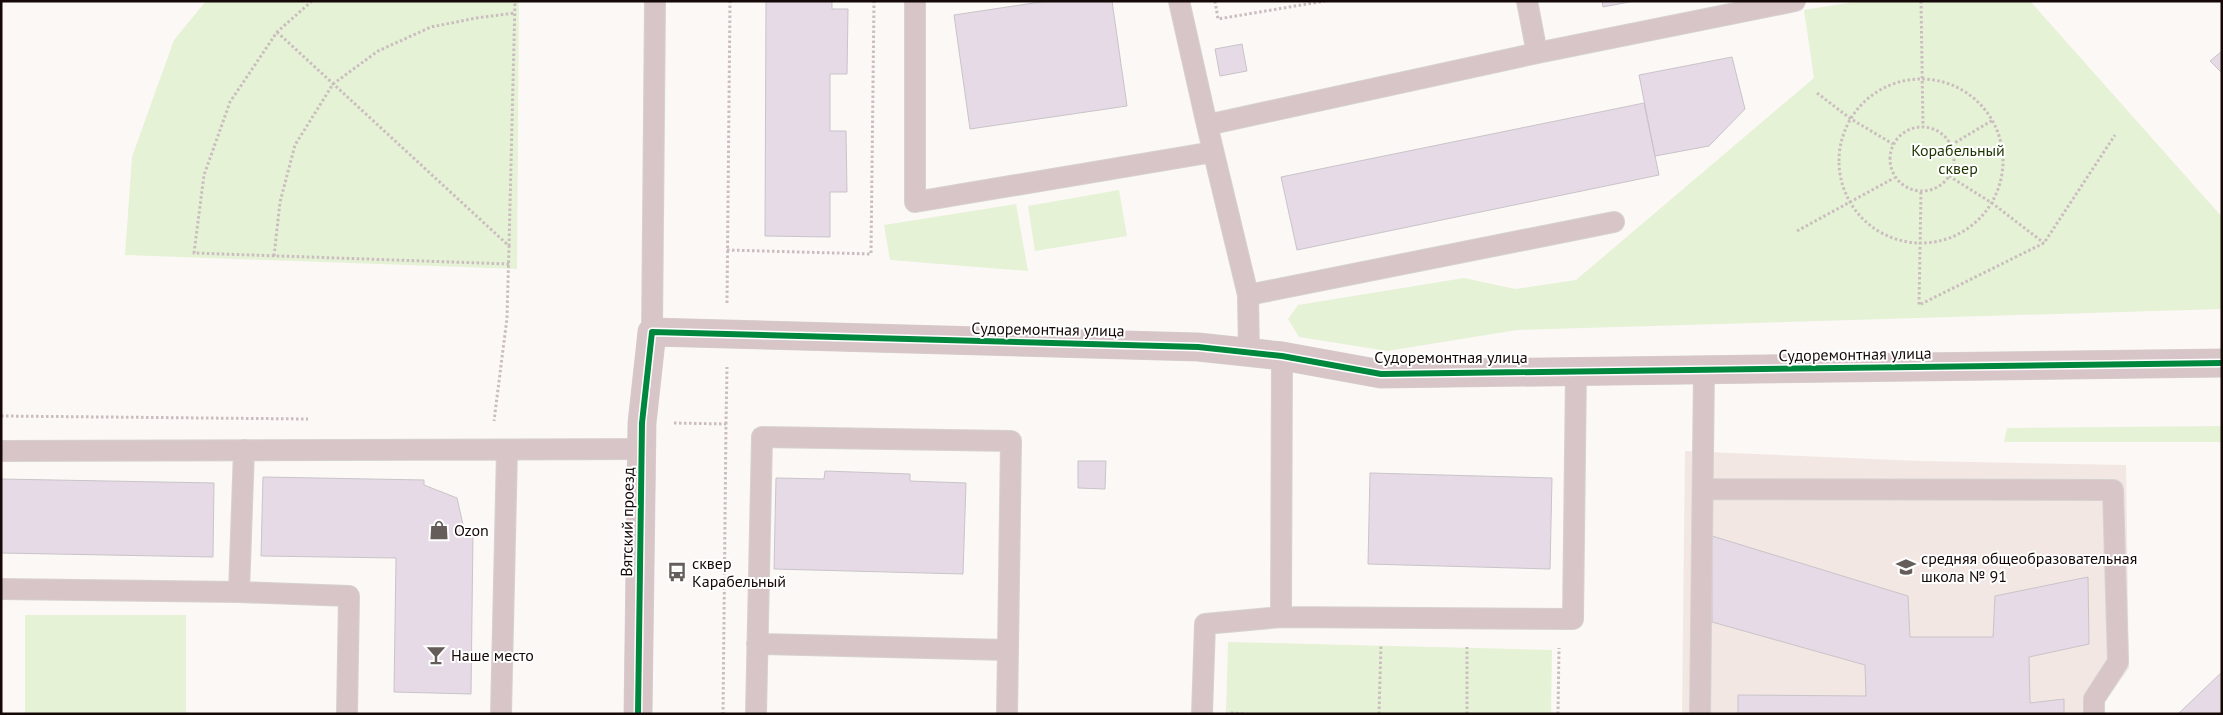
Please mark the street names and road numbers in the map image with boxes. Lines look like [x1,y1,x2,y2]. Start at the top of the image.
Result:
street label: Судоремонтная улица [971,318,1125,340]
street label: Судоремонтная улица [1778,343,1932,365]
street label: Судоремонтная улица [1374,347,1528,367]
street label: Вятский проезд [616,467,638,577]

